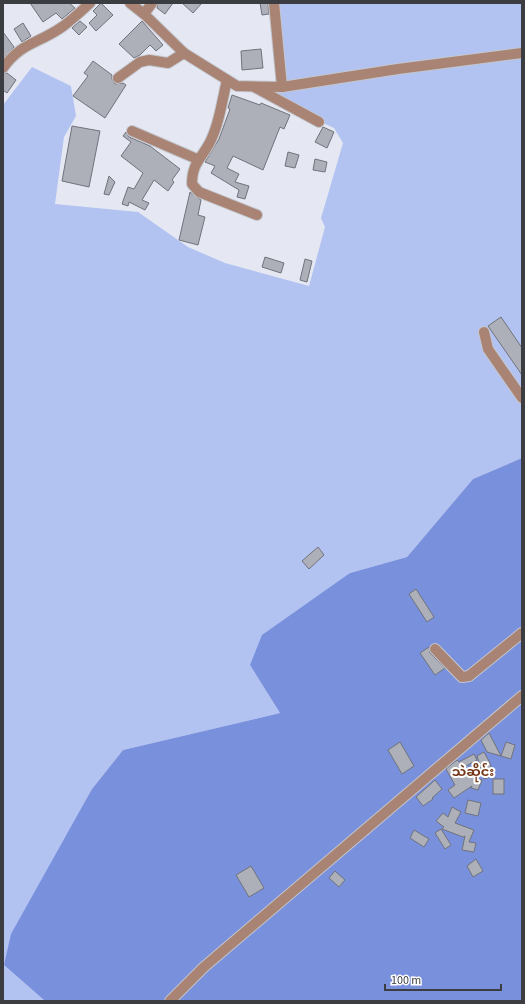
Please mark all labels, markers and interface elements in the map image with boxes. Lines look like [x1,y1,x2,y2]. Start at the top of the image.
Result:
district label: သဲဆိုင်း [452,762,494,783]
scale bar [385,966,501,992]
text: 100 m [391,972,421,989]

